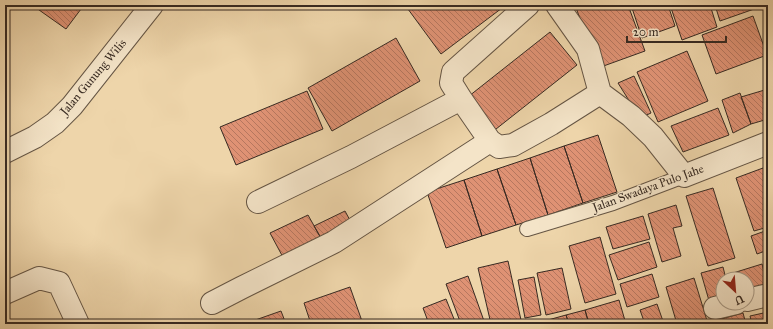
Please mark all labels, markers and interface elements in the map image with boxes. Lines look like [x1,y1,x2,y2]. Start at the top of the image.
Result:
scale bar [627,18,726,44]
text: 20 m [633,25,659,39]
street label: Jalan Gunung Wilis [56,36,130,120]
street label: Jalan Swadaya Pulo Jahe [589,161,706,216]
north arrow [715,271,755,311]
text: U [732,292,746,307]

